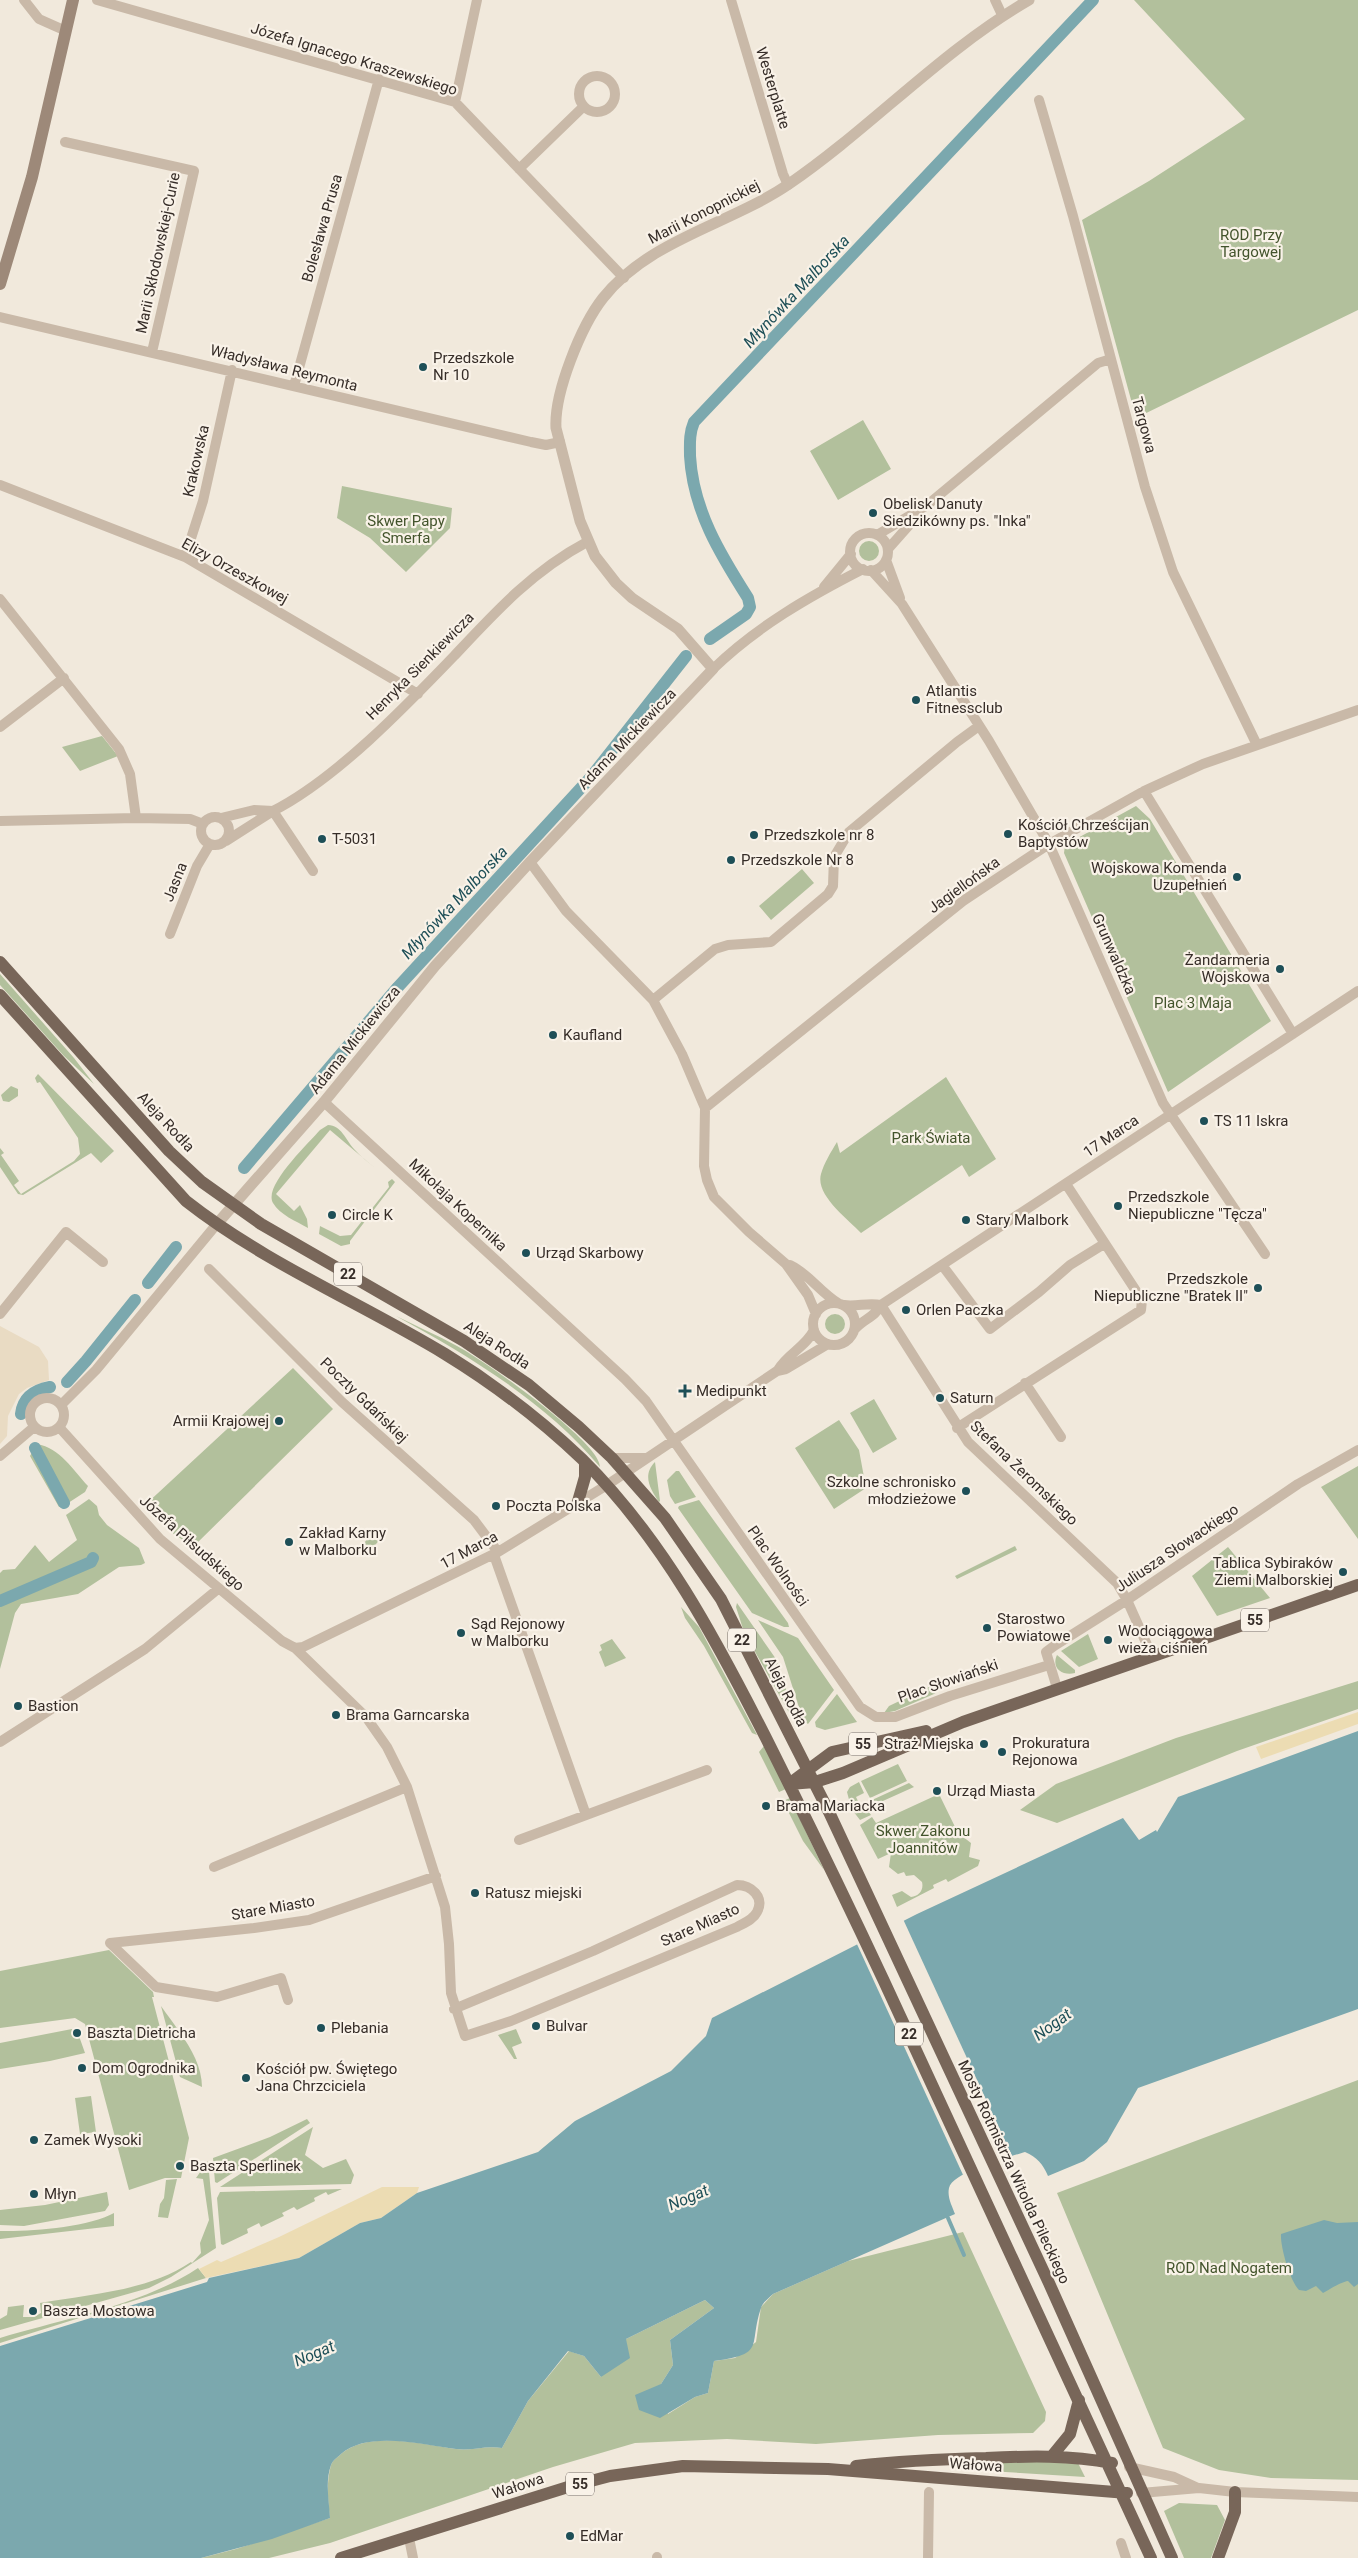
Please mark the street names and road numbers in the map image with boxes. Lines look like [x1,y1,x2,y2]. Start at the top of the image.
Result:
street label: Józefa Ignacego Kraszewskiego [249,19,459,99]
street label: Westerplatte [752,45,794,131]
street label: Marii Skłodowskiej-Curie [132,171,184,335]
street label: Bolesława Prusa [298,172,346,284]
street label: Marii Konopnickiej [645,176,763,248]
street label: Władysława Reymonta [208,341,360,395]
street label: Targowa [1128,395,1160,455]
street label: Krakowska [179,423,213,499]
street label: Elizy Orzeszkowej [179,534,291,608]
street label: Henryka Sienkiewicza [362,608,478,724]
street label: Adama Mickiewicza [574,685,680,793]
street label: Jagiellońska [925,853,1003,917]
street label: Jasna [159,860,191,904]
street label: Grunwaldzka [1088,911,1140,997]
street label: Adama Mickiewicza [306,982,404,1098]
street label: Aleja Rodła [134,1088,198,1156]
street label: 17 Marca [1080,1111,1142,1161]
street label: Mikołaja Kopernika [405,1155,511,1255]
road number: 22 [334,1262,362,1286]
street label: Aleja Rodła [461,1317,533,1373]
street label: Poczty Gdańskiej [317,1354,411,1446]
street label: Stefana Żeromskiego [966,1417,1082,1529]
street label: Józefa Piłsudskiego [136,1491,248,1595]
street label: Juliusza Słowackiego [1112,1500,1242,1596]
street label: Plac Wolności [744,1522,812,1610]
street label: 17 Marca [437,1527,501,1573]
road number: 55 [1241,1608,1269,1632]
road number: 22 [728,1628,756,1652]
street label: Aleja Rodła [761,1654,811,1730]
street label: Plac Słowiański [896,1655,1000,1707]
road number: 55 [849,1732,877,1756]
street label: Stare Miasto [230,1892,316,1924]
street label: Stare Miasto [658,1900,742,1950]
road number: 22 [895,2022,923,2046]
street label: Mosty Rotmistrza Witolda Pileckiego [954,2057,1074,2287]
street label: Wałowa [949,2454,1003,2476]
street label: Wałowa [490,2469,546,2503]
road number: 55 [566,2472,594,2496]

